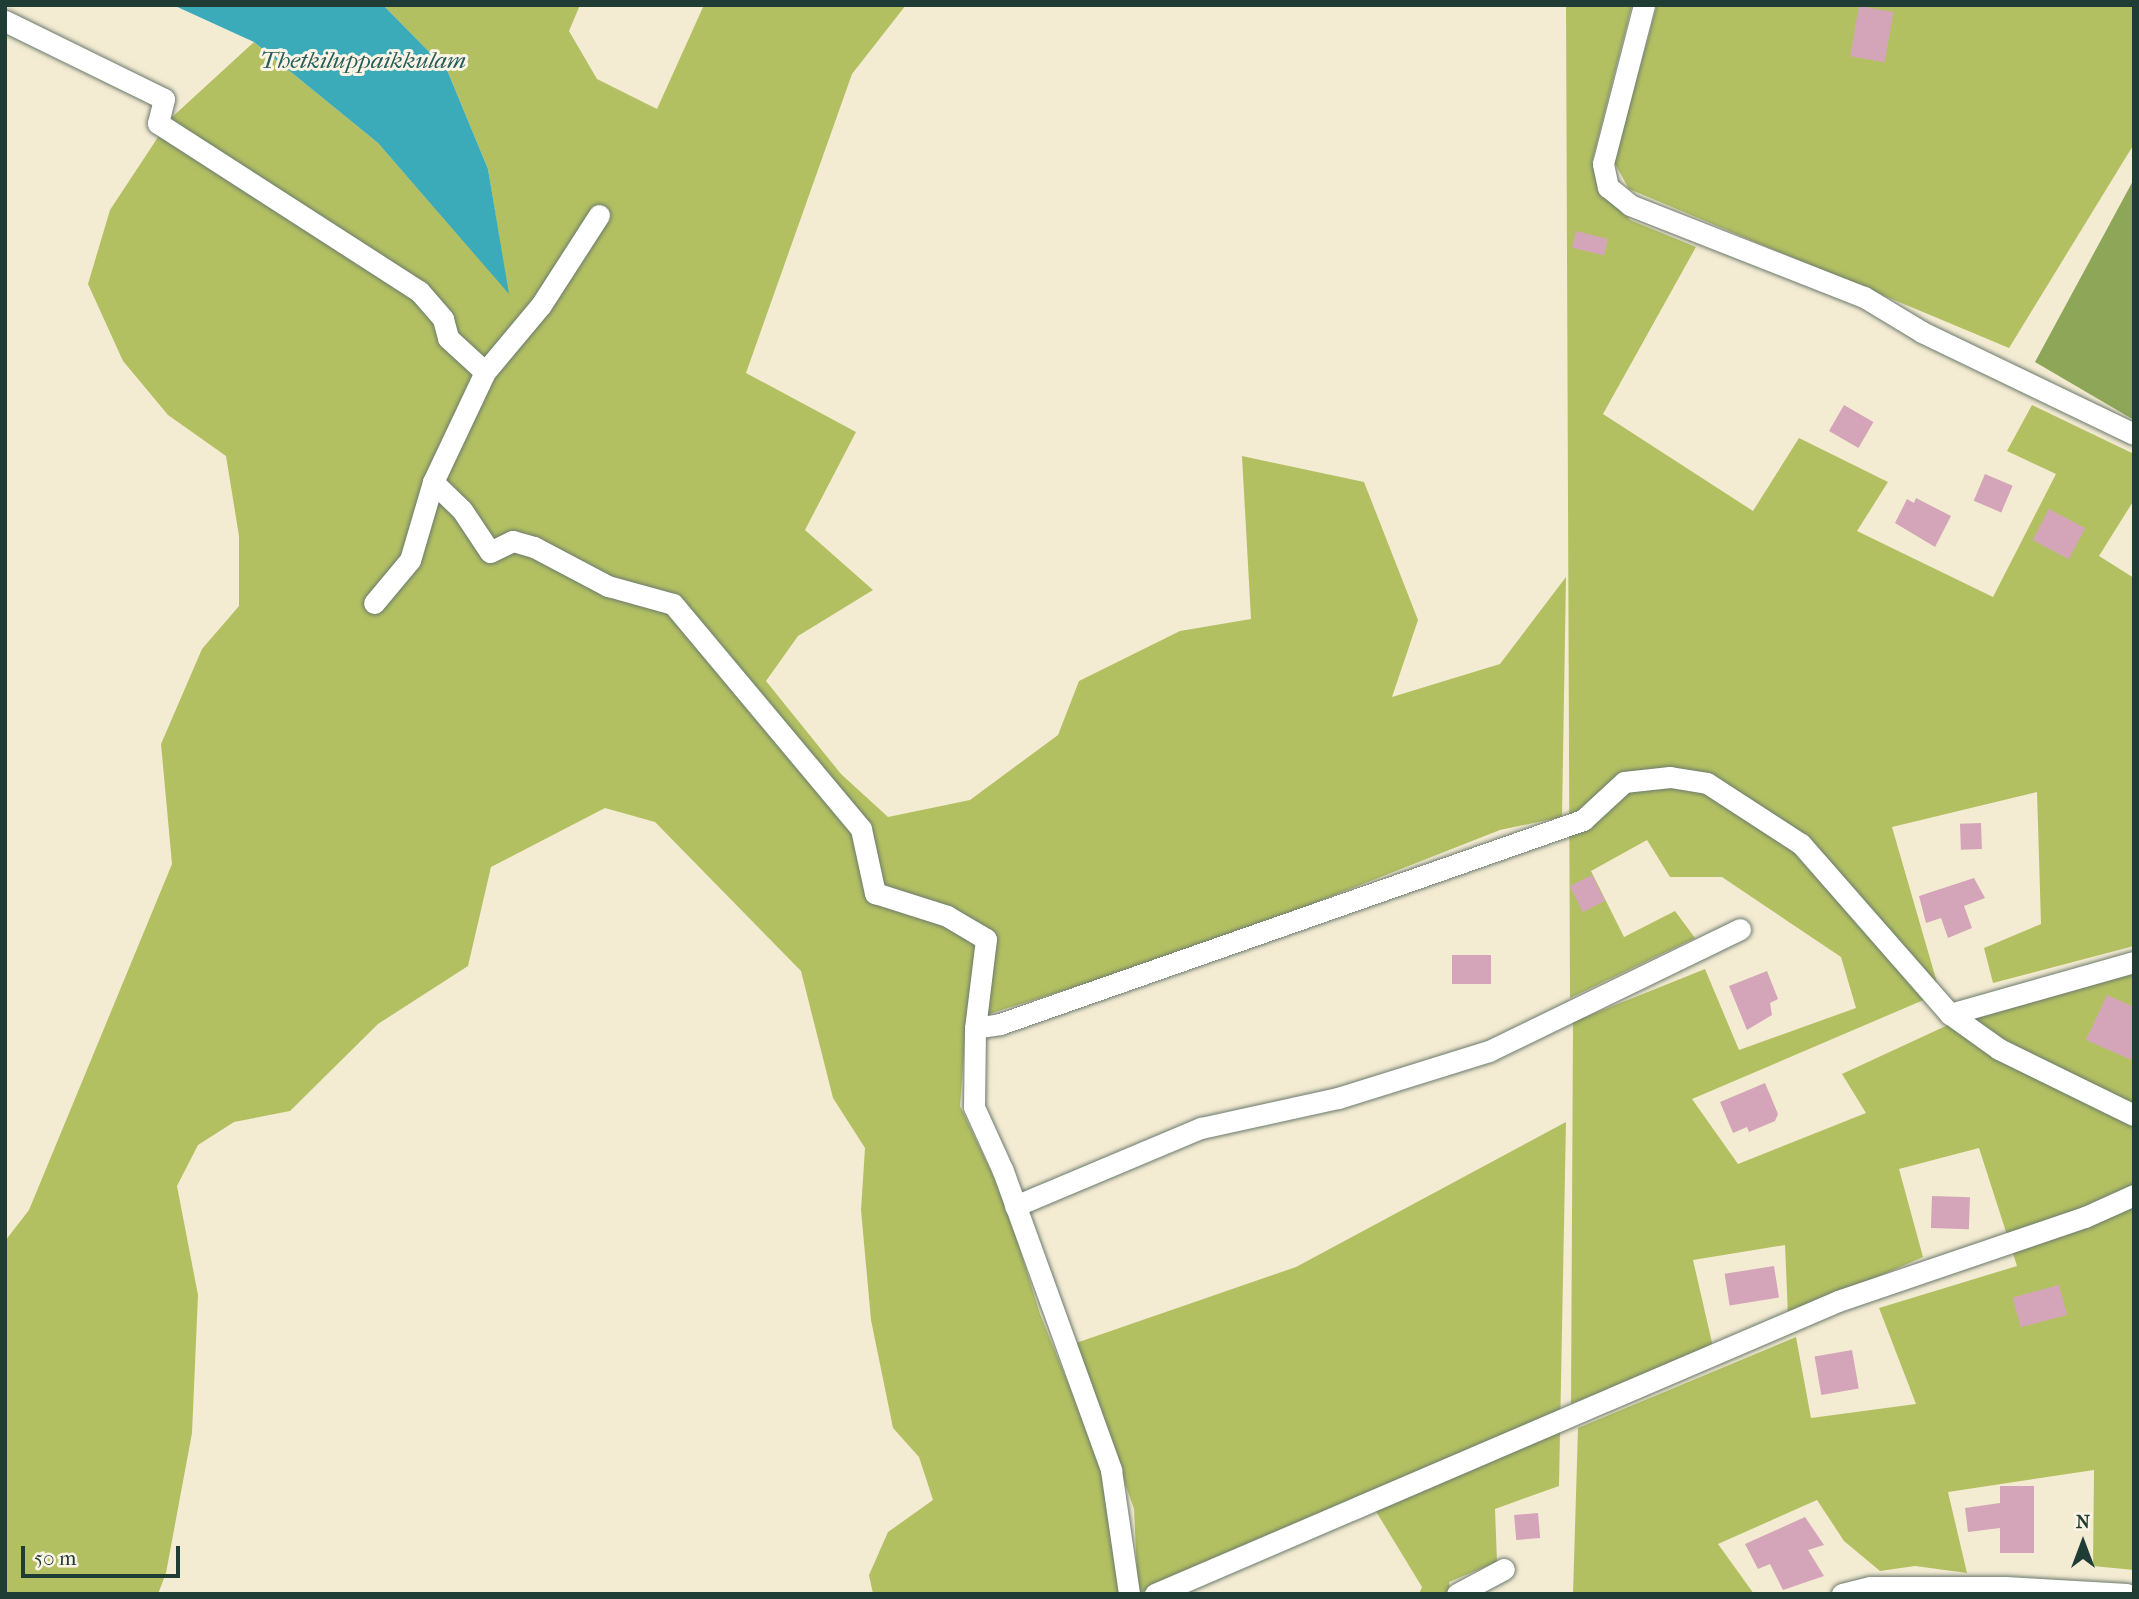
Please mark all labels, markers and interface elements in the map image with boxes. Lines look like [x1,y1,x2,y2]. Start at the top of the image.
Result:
water label: Thetkiluppaikkulam [260,47,466,75]
north arrow [2048,1508,2118,1578]
text: N [2076,1511,2090,1533]
scale bar [24,1532,184,1576]
text: 50 m [34,1546,77,1570]

